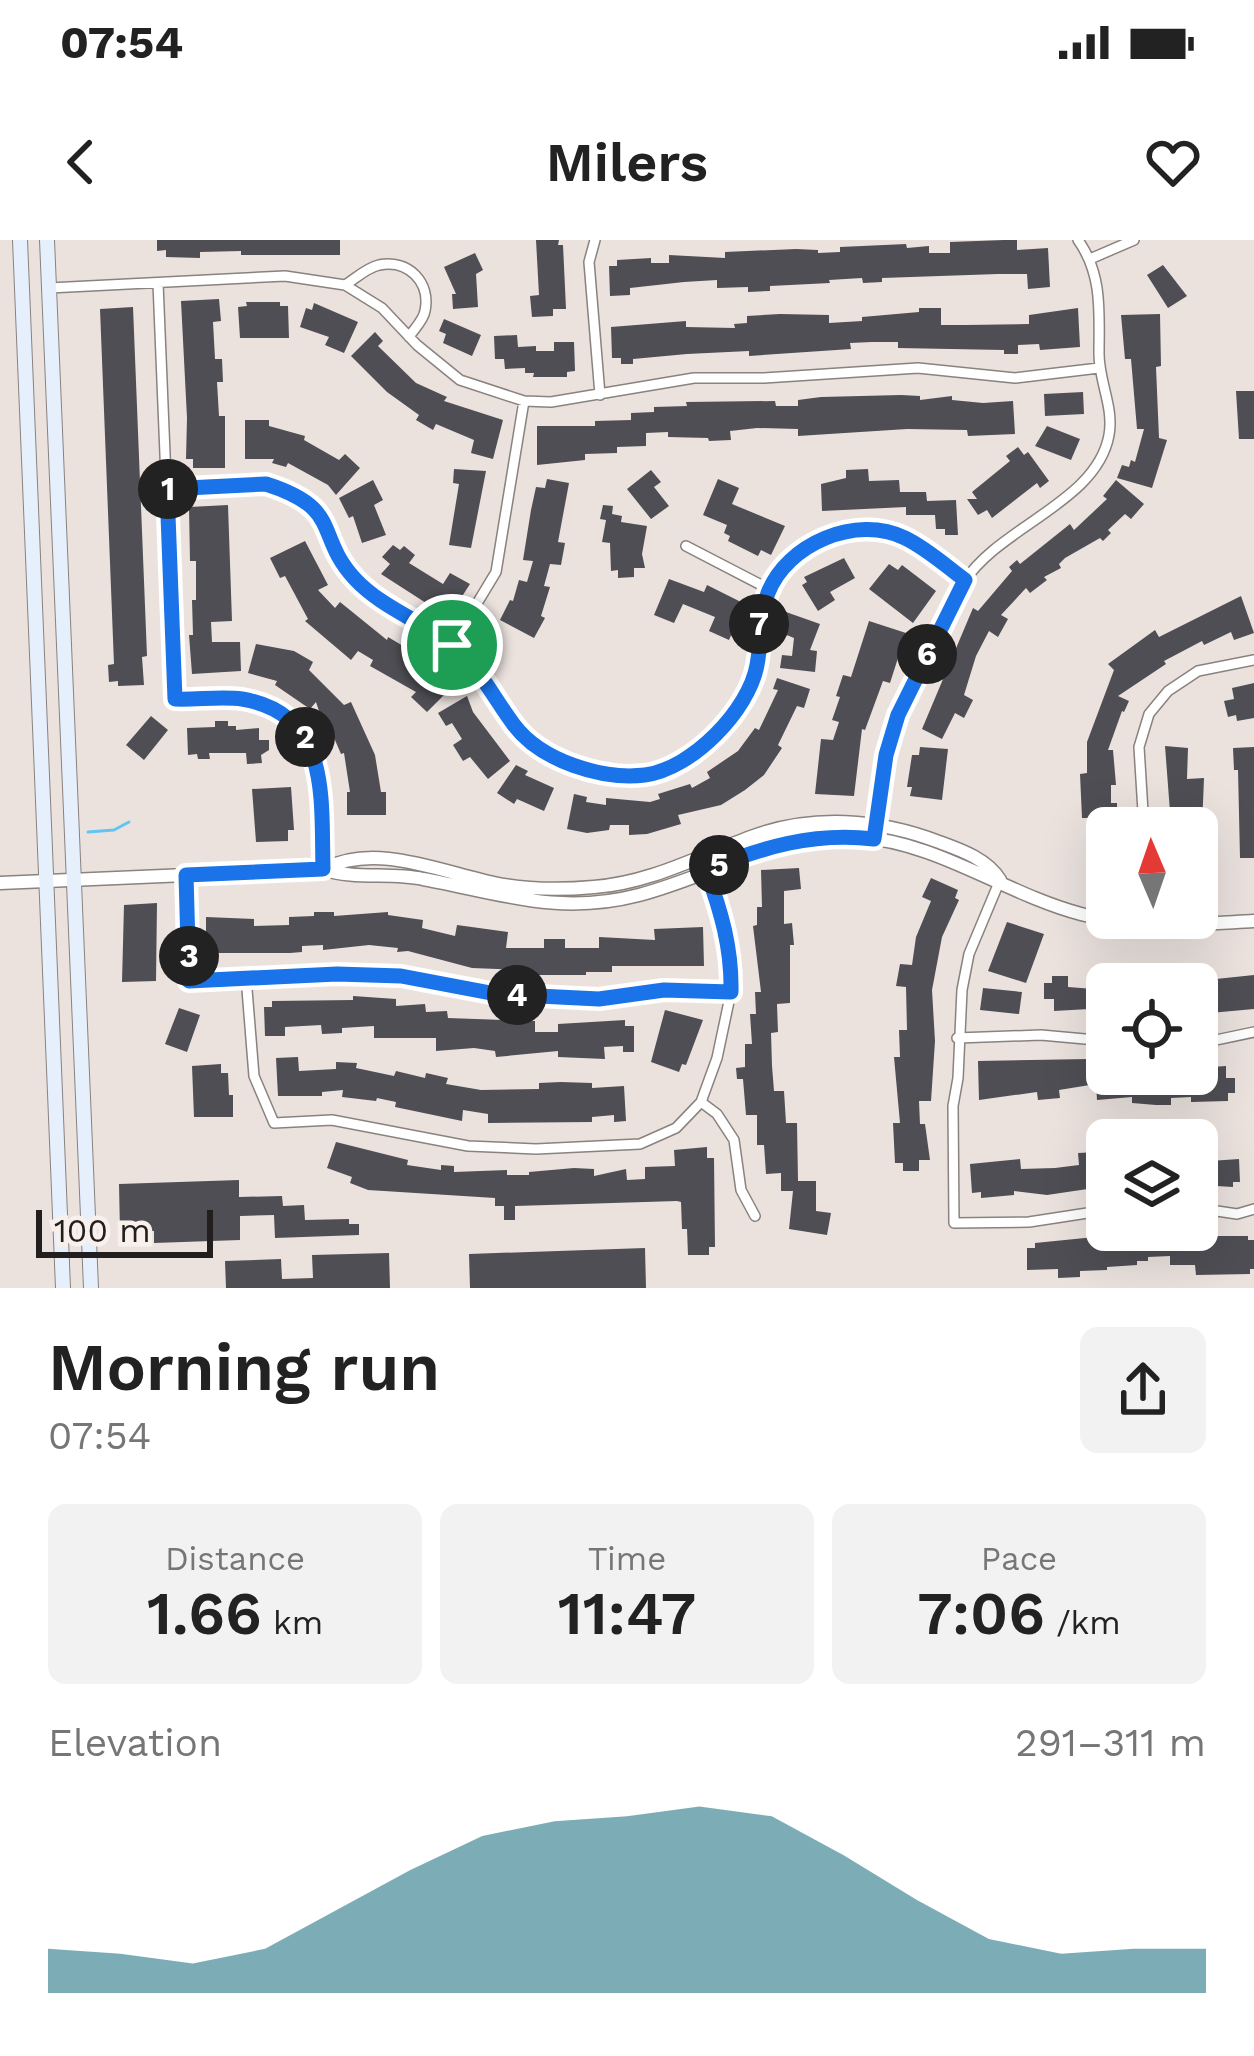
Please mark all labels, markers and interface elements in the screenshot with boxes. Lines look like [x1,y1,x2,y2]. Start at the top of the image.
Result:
text: 07:54 [60,16,183,69]
icon: back [48,129,114,195]
icon: heart [1140,129,1206,195]
text: Milers [546,131,708,194]
pin: 1 [138,459,198,519]
text: 1 [161,469,175,508]
pin [401,594,503,696]
pin: 7 [729,594,789,654]
text: 7 [749,604,769,643]
icon: arrive [419,612,485,678]
pin: 6 [897,624,957,684]
text: 6 [917,634,937,673]
pin: 2 [275,707,335,767]
text: 2 [295,717,315,756]
north arrow [1086,807,1218,939]
map controls [1086,807,1218,1251]
pin: 5 [689,835,749,895]
text: 5 [709,845,729,884]
pin: 3 [159,926,219,986]
text: 3 [179,936,199,975]
button: locate [1086,963,1218,1095]
pin: 4 [487,965,547,1025]
text: 4 [506,975,528,1014]
button: layers [1086,1119,1218,1251]
scale bar [36,1204,213,1257]
text: 100 m [54,1211,151,1250]
button: share [1080,1327,1206,1453]
text: Morning run [48,1329,440,1406]
text: 07:54 [48,1413,151,1458]
text: Distance [165,1539,305,1578]
text: Time [588,1539,666,1578]
text: Pace [981,1539,1057,1578]
text: 1.66 [147,1578,262,1649]
text: 11:47 [558,1578,696,1649]
text: 7:06 [917,1578,1045,1649]
text: km [262,1603,323,1642]
text: /km [1045,1603,1121,1642]
text: Elevation [48,1720,222,1765]
text: 291–311 m [1015,1720,1206,1765]

